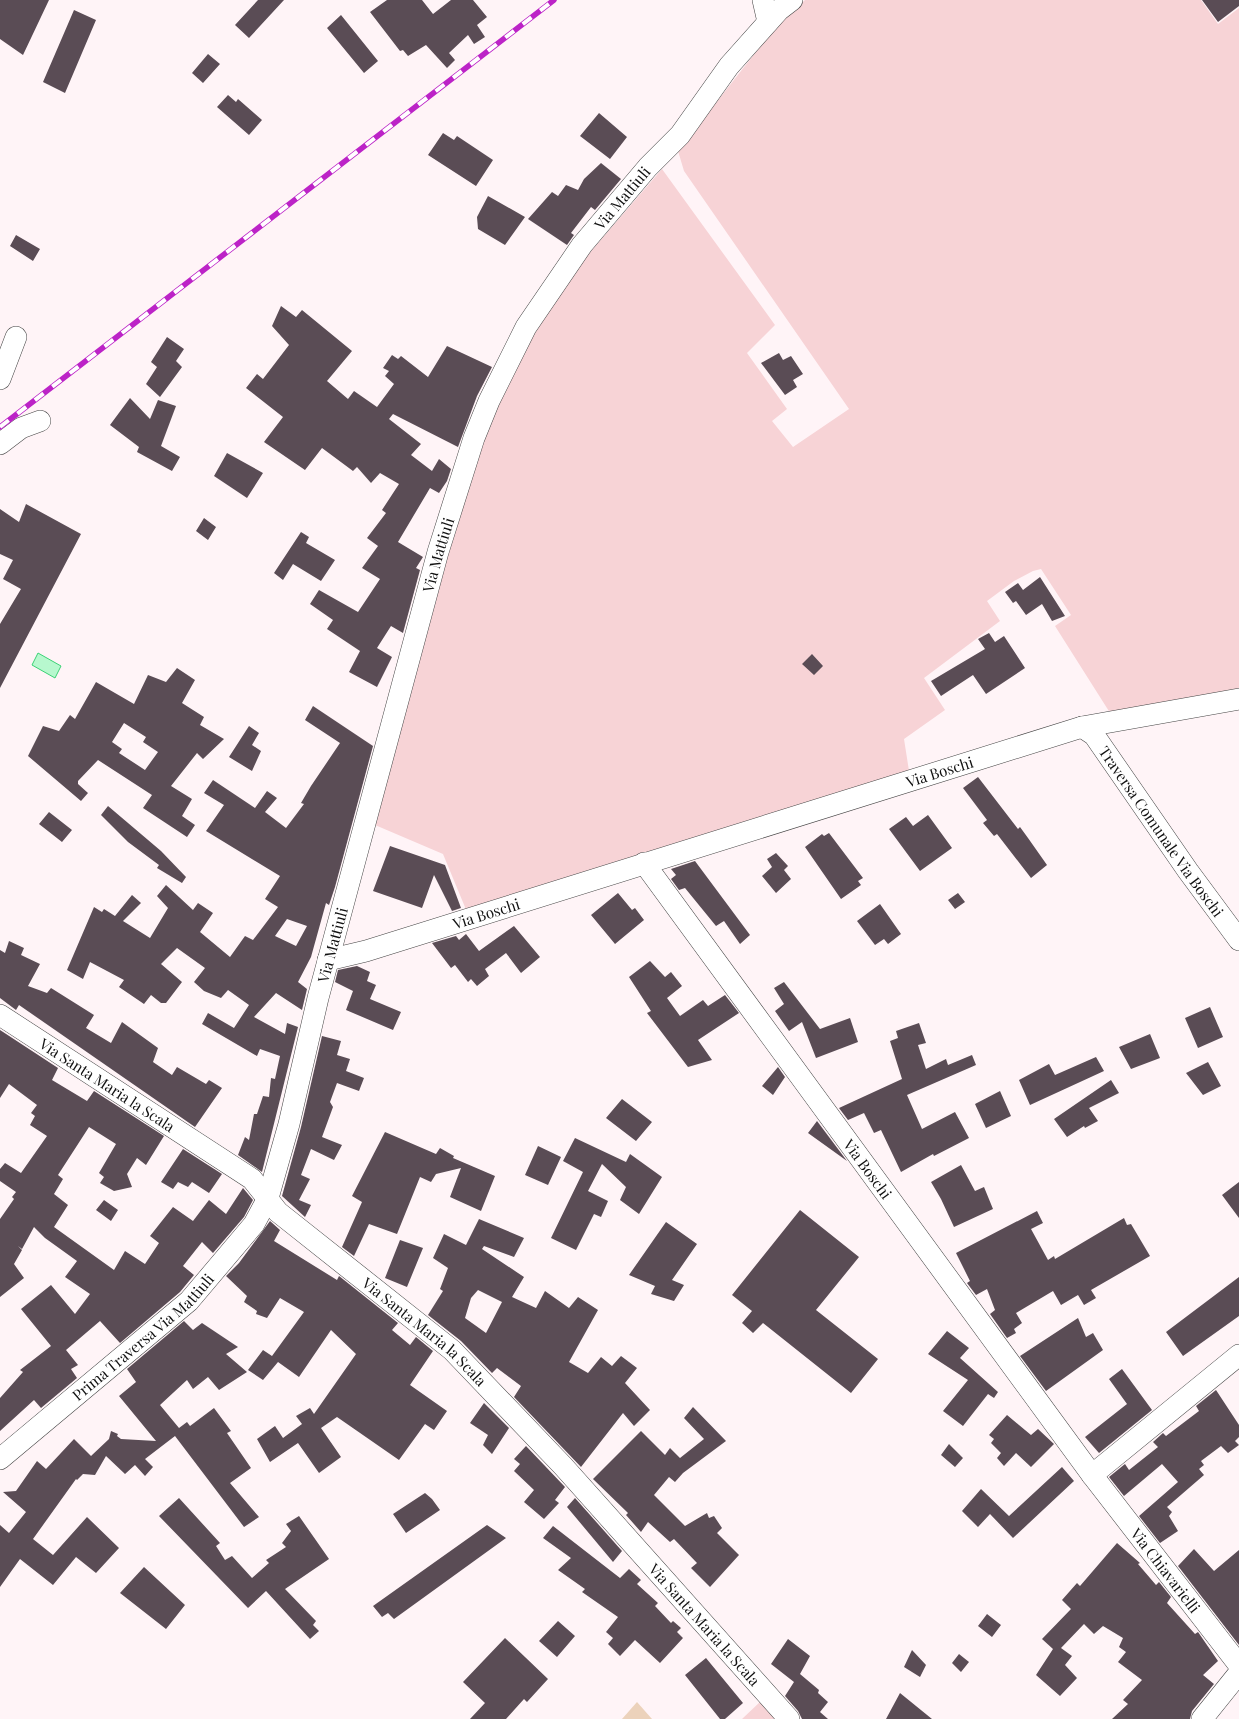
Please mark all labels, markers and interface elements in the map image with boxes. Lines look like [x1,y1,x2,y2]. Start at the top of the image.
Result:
street label: Via Mattiuli [589,162,655,234]
street label: Via Mattiuli [417,514,458,595]
street label: Traversa Comunale Via Boschi [1095,742,1229,921]
street label: Via Boschi [903,751,976,792]
street label: Via Boschi [449,893,523,934]
street label: Via Mattiuli [312,904,352,985]
street label: Via Santa Maria la Scala [35,1033,179,1136]
street label: Via Boschi [839,1134,897,1203]
street label: Prima Traversa Via Mattiuli [68,1269,218,1405]
street label: Via Santa Maria la Scala [358,1272,491,1391]
street label: Via Chiavarielli [1126,1523,1205,1617]
street label: Via Santa Maria la Scala [644,1558,765,1690]

